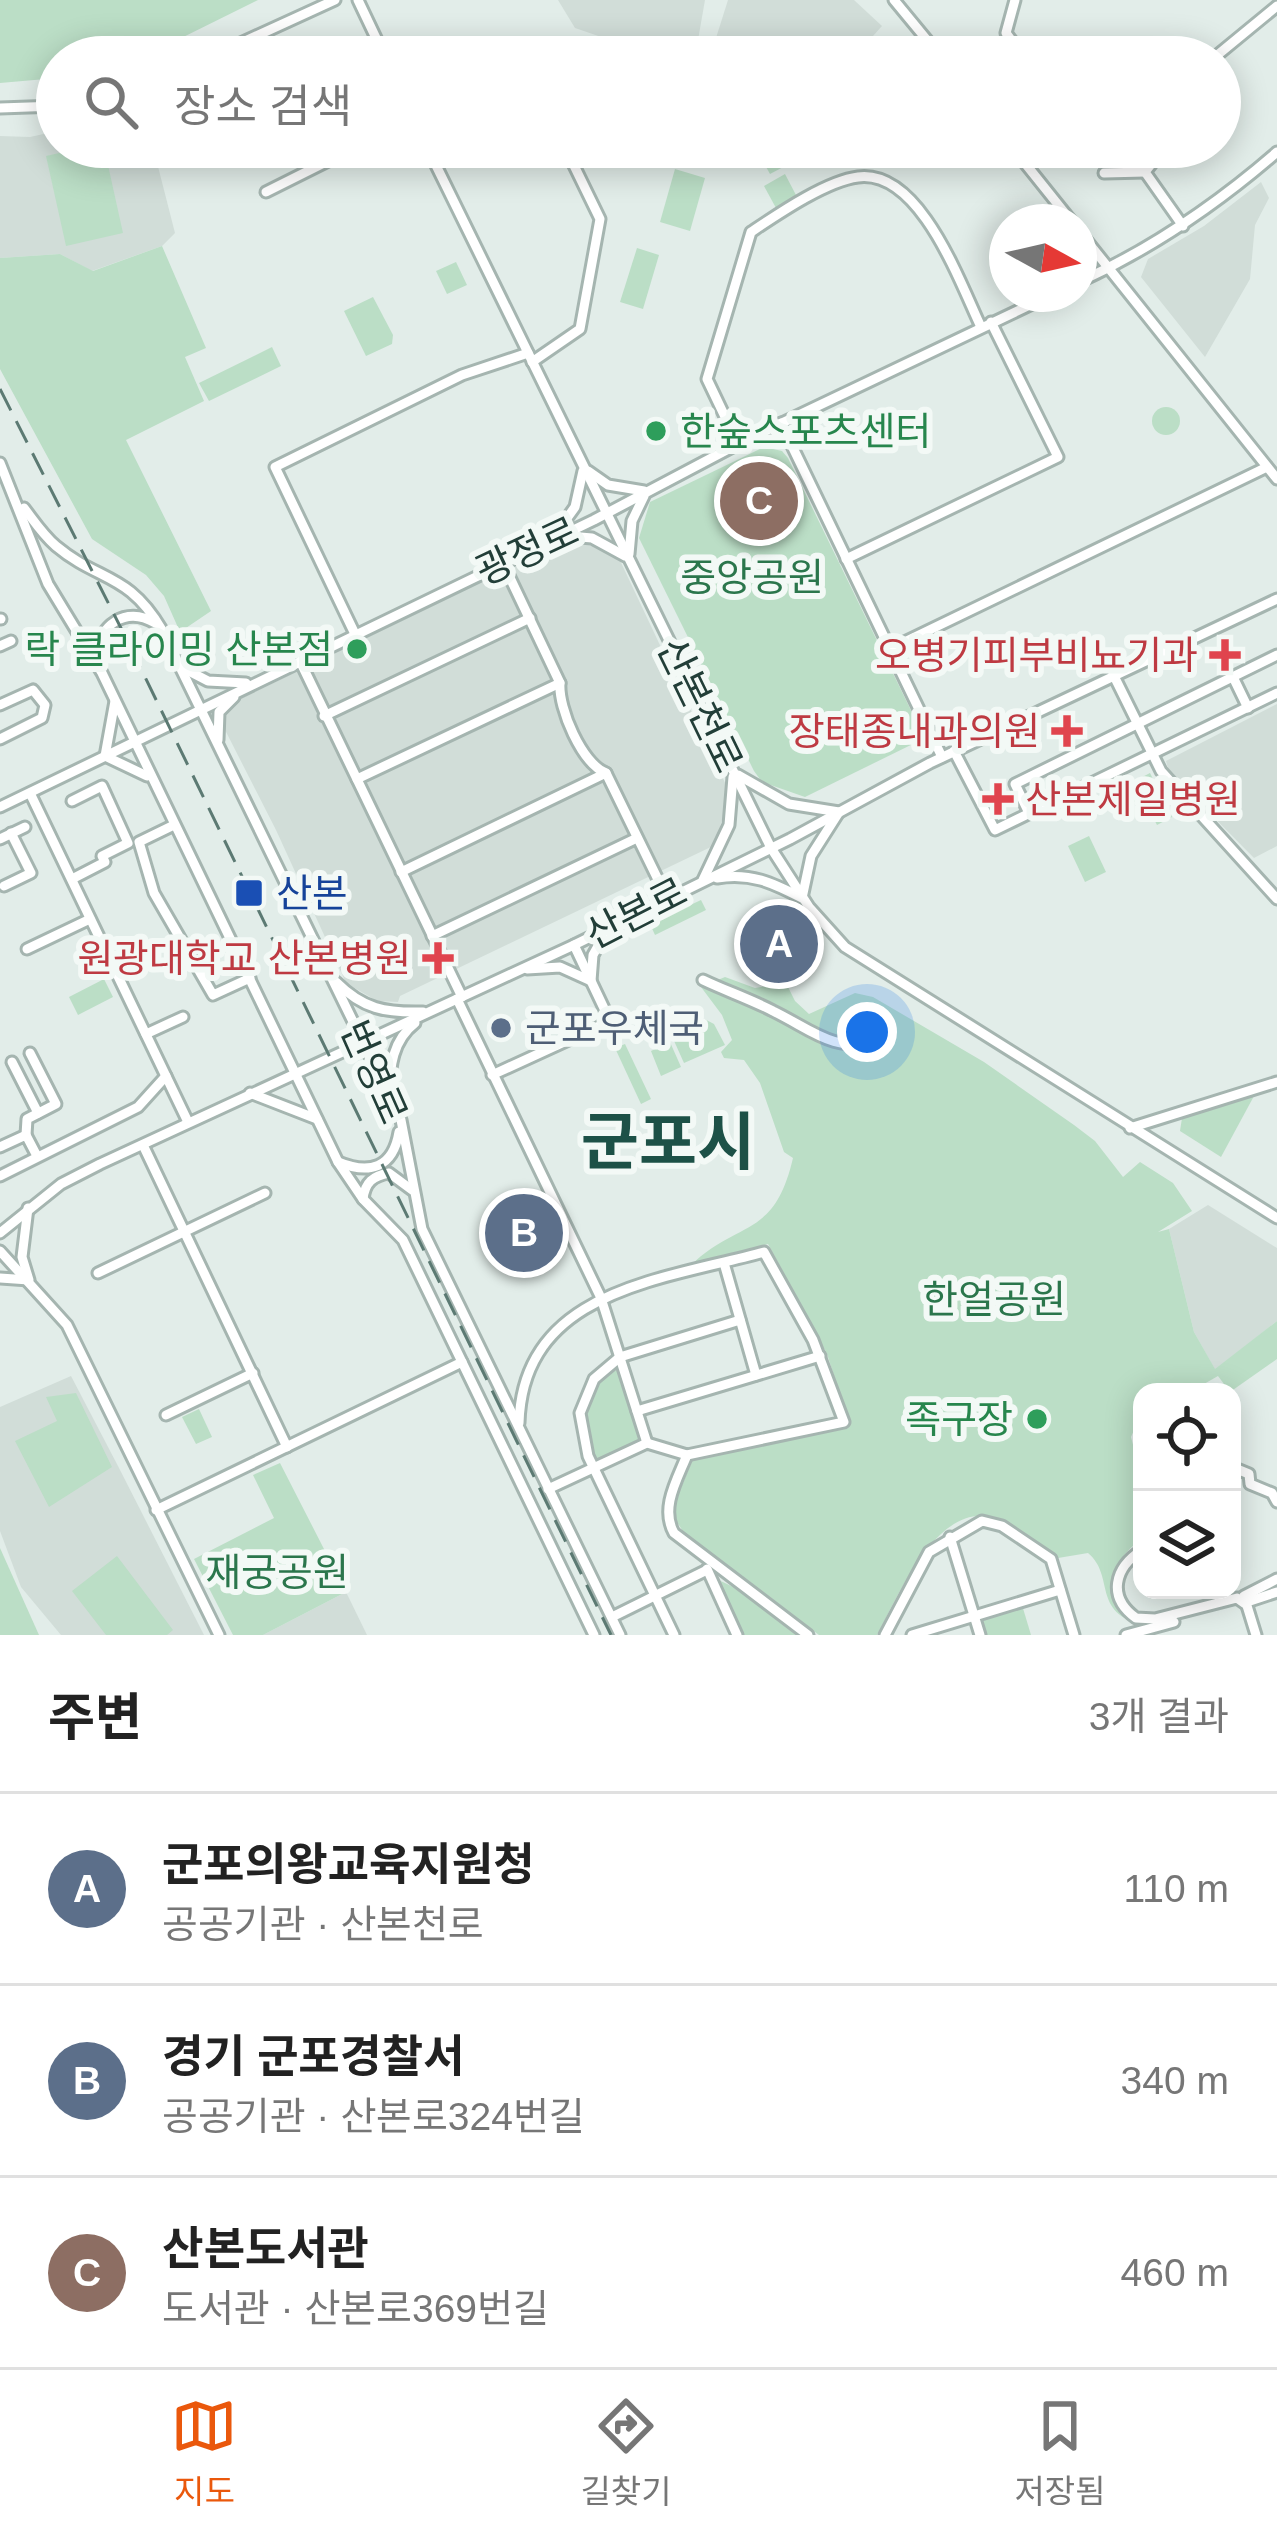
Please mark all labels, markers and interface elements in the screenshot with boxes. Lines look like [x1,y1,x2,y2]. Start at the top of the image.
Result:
search box [36,36,1241,168]
icon: search [78,69,144,135]
text: 장소 검색 [174,81,352,132]
north arrow [989,204,1097,312]
place label: 한숲스포츠센터 [680,410,931,453]
marker: 한숲스포츠센터 [643,418,669,444]
pin: C [720,456,798,546]
street label: 광정로 [469,509,585,593]
park label: 중앙공원 [680,556,824,599]
place label: 락 클라이밍 산본점 [24,628,333,671]
street label: 산본천로 [649,631,751,779]
place label: 오병기피부비뇨기과 [875,634,1198,677]
marker: 락 클라이밍 산본점 [344,636,370,662]
marker: 오병기피부비뇨기과 [1209,639,1241,671]
place label: 장태종내과의원 [789,710,1040,753]
marker: 장태종내과의원 [1051,715,1083,747]
place label: 산본제일병원 [1025,778,1240,821]
marker: 산본제일병원 [982,783,1014,815]
street label: 산본로 [578,869,694,957]
place label: 산본 [276,872,348,915]
marker: 산본 [233,877,265,909]
pin: A [740,899,818,989]
place label: 원광대학교 산본병원 [77,937,411,980]
marker: 원광대학교 산본병원 [422,942,454,974]
your location [837,1002,897,1062]
place label: 군포우체국 [525,1007,704,1050]
street label: 번영로 [332,1014,416,1130]
marker: 군포우체국 [488,1015,514,1041]
district label: 군포시 [581,1107,755,1177]
pin: B [485,1188,563,1278]
park label: 한얼공원 [922,1278,1066,1321]
map controls [1133,1383,1241,1599]
button: locate [1133,1383,1241,1491]
place label: 족구장 [905,1398,1013,1441]
marker: 족구장 [1024,1406,1050,1432]
button: layers [1133,1491,1241,1599]
park label: 재궁공원 [205,1551,349,1594]
text: 주변 [48,1689,142,1746]
text: 3개 결과 [1089,1695,1229,1738]
text: 군포의왕교육지원청 [162,1839,535,1890]
text: A [73,1867,101,1910]
text: 110 m [1124,1867,1229,1910]
text: 공공기관 · 산본천로 [162,1903,484,1946]
text: 경기 군포경찰서 [162,2031,464,2082]
text: B [73,2059,101,2102]
text: 340 m [1121,2059,1229,2102]
text: 공공기관 · 산본로324번길 [162,2095,585,2138]
text: 산본도서관 [162,2223,369,2274]
text: C [73,2251,101,2294]
text: 460 m [1121,2251,1229,2294]
text: 도서관 · 산본로369번길 [162,2287,549,2330]
tab: 지도 [171,2393,237,2513]
tab: 길찾기 [580,2393,672,2513]
tab: 저장됨 [1014,2393,1106,2513]

